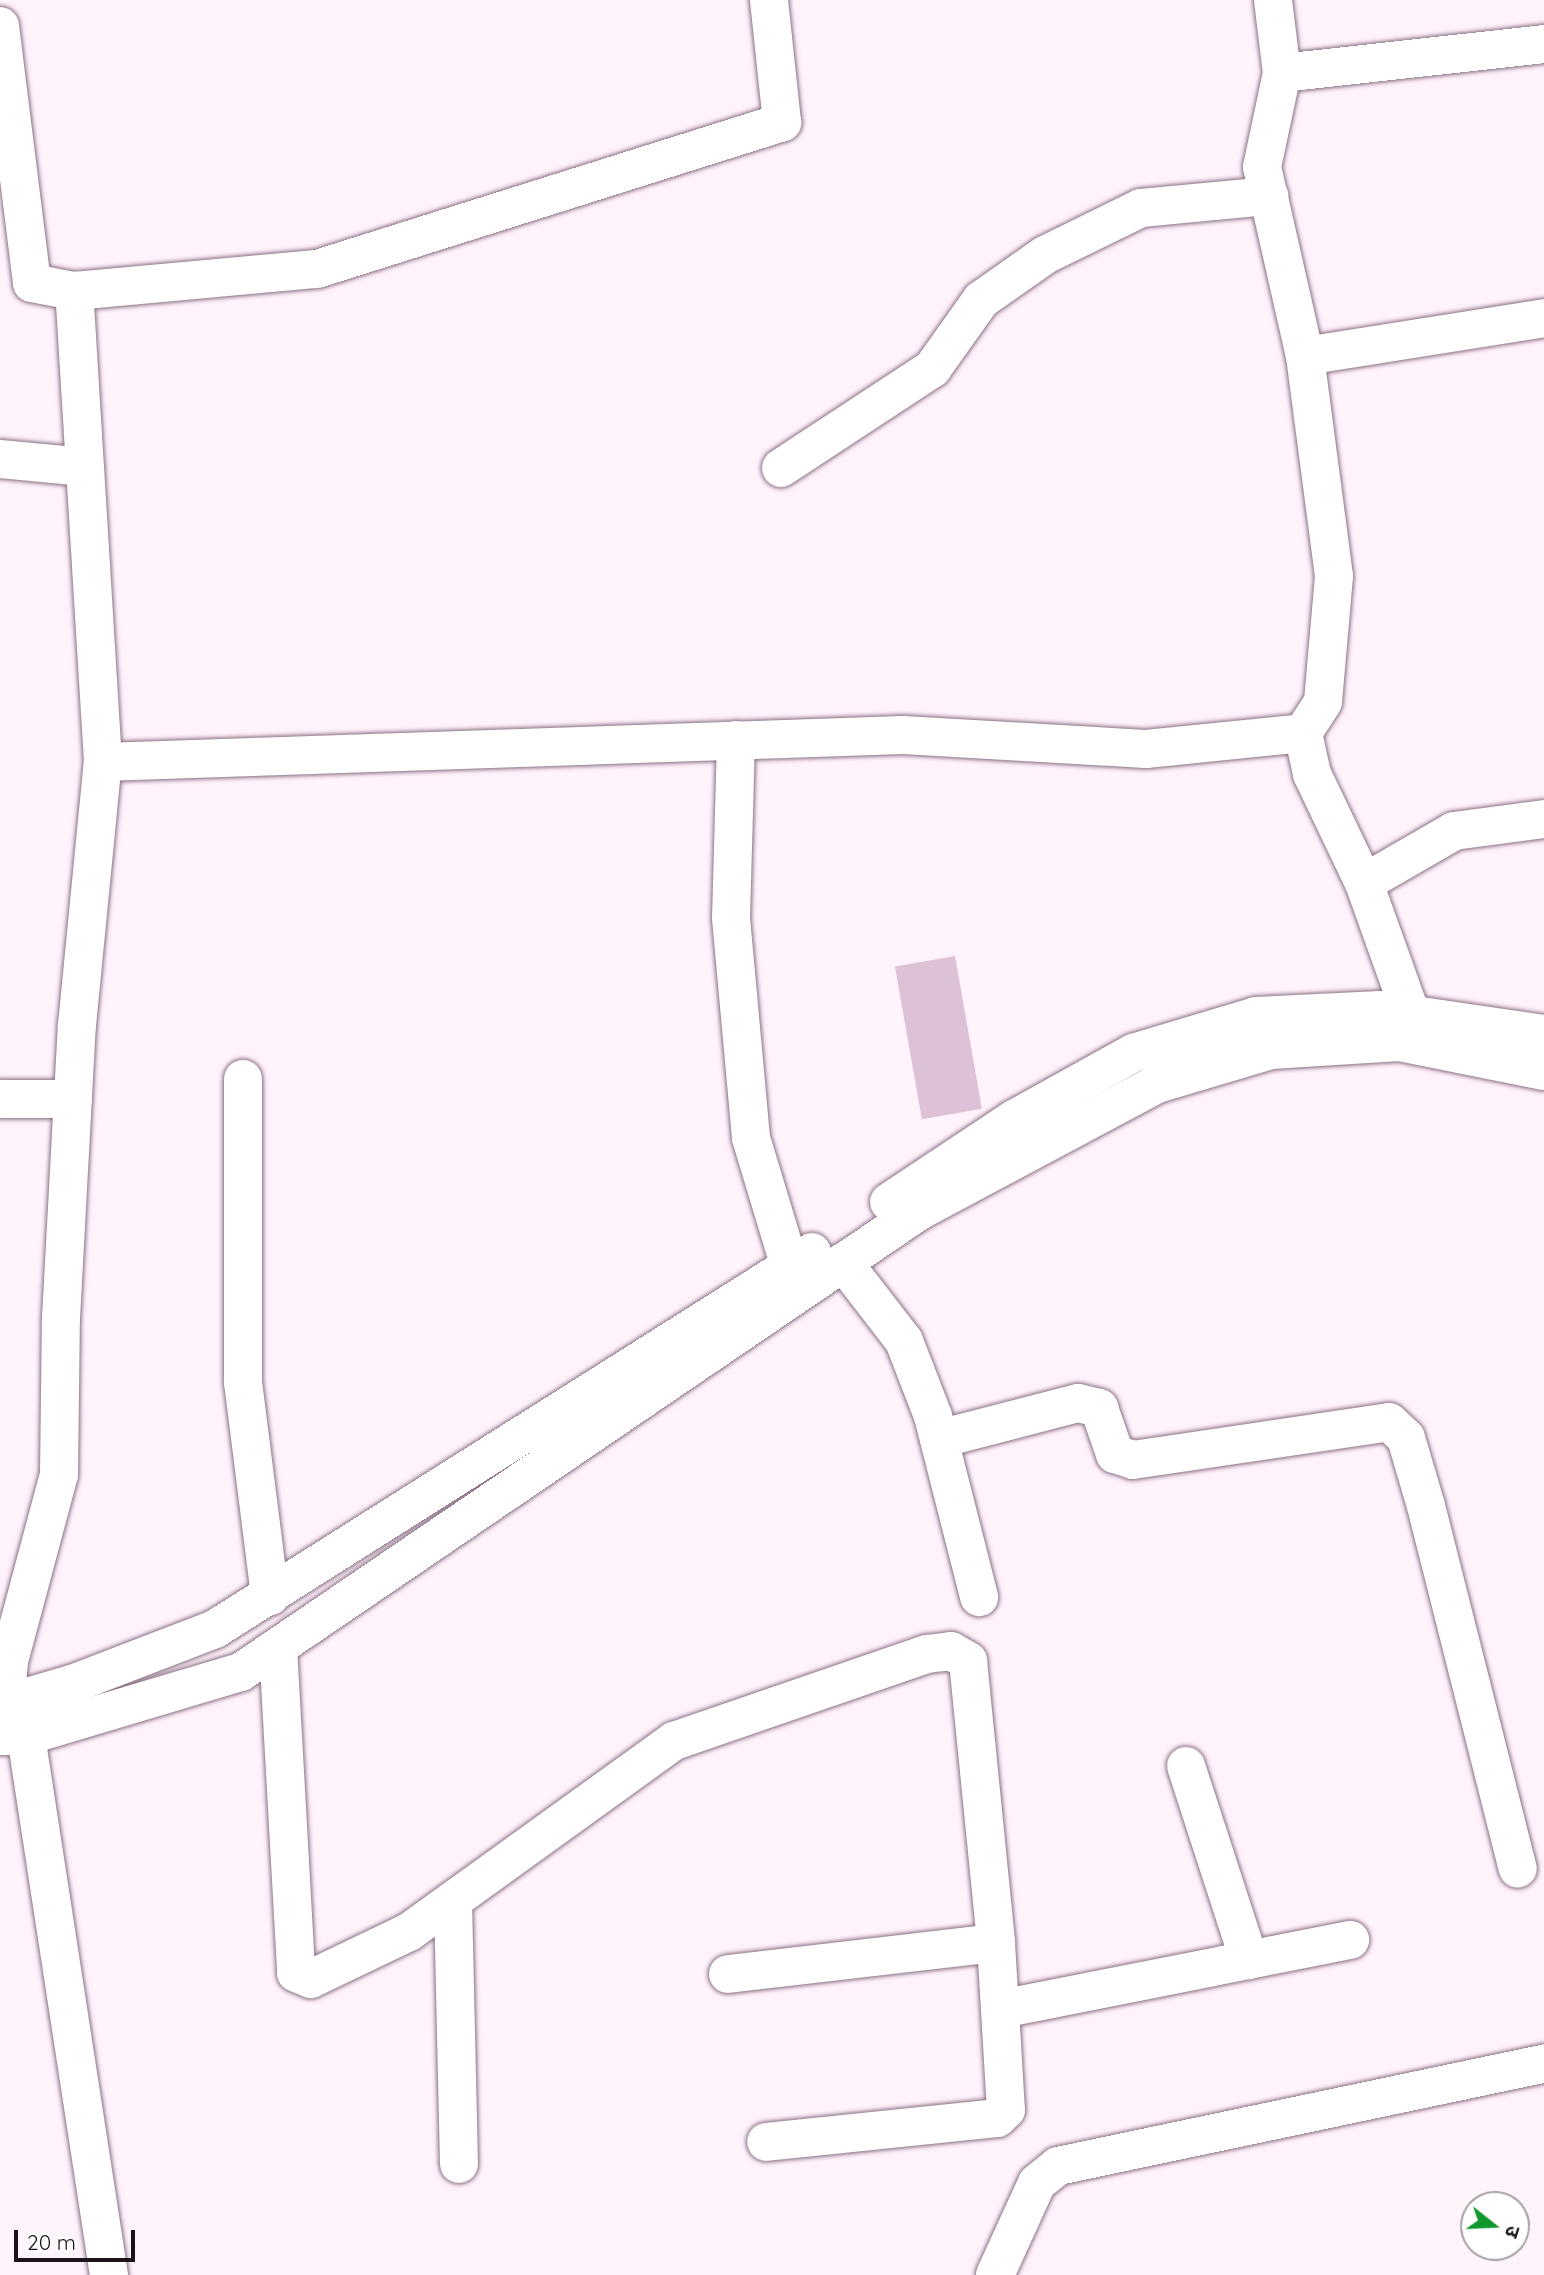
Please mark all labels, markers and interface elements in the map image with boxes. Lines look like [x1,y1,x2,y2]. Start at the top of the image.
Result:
north arrow [1460,2191,1530,2261]
scale bar [18,2216,138,2260]
text: उ [1500,2223,1526,2241]
text: 20 m [27,2229,76,2255]

